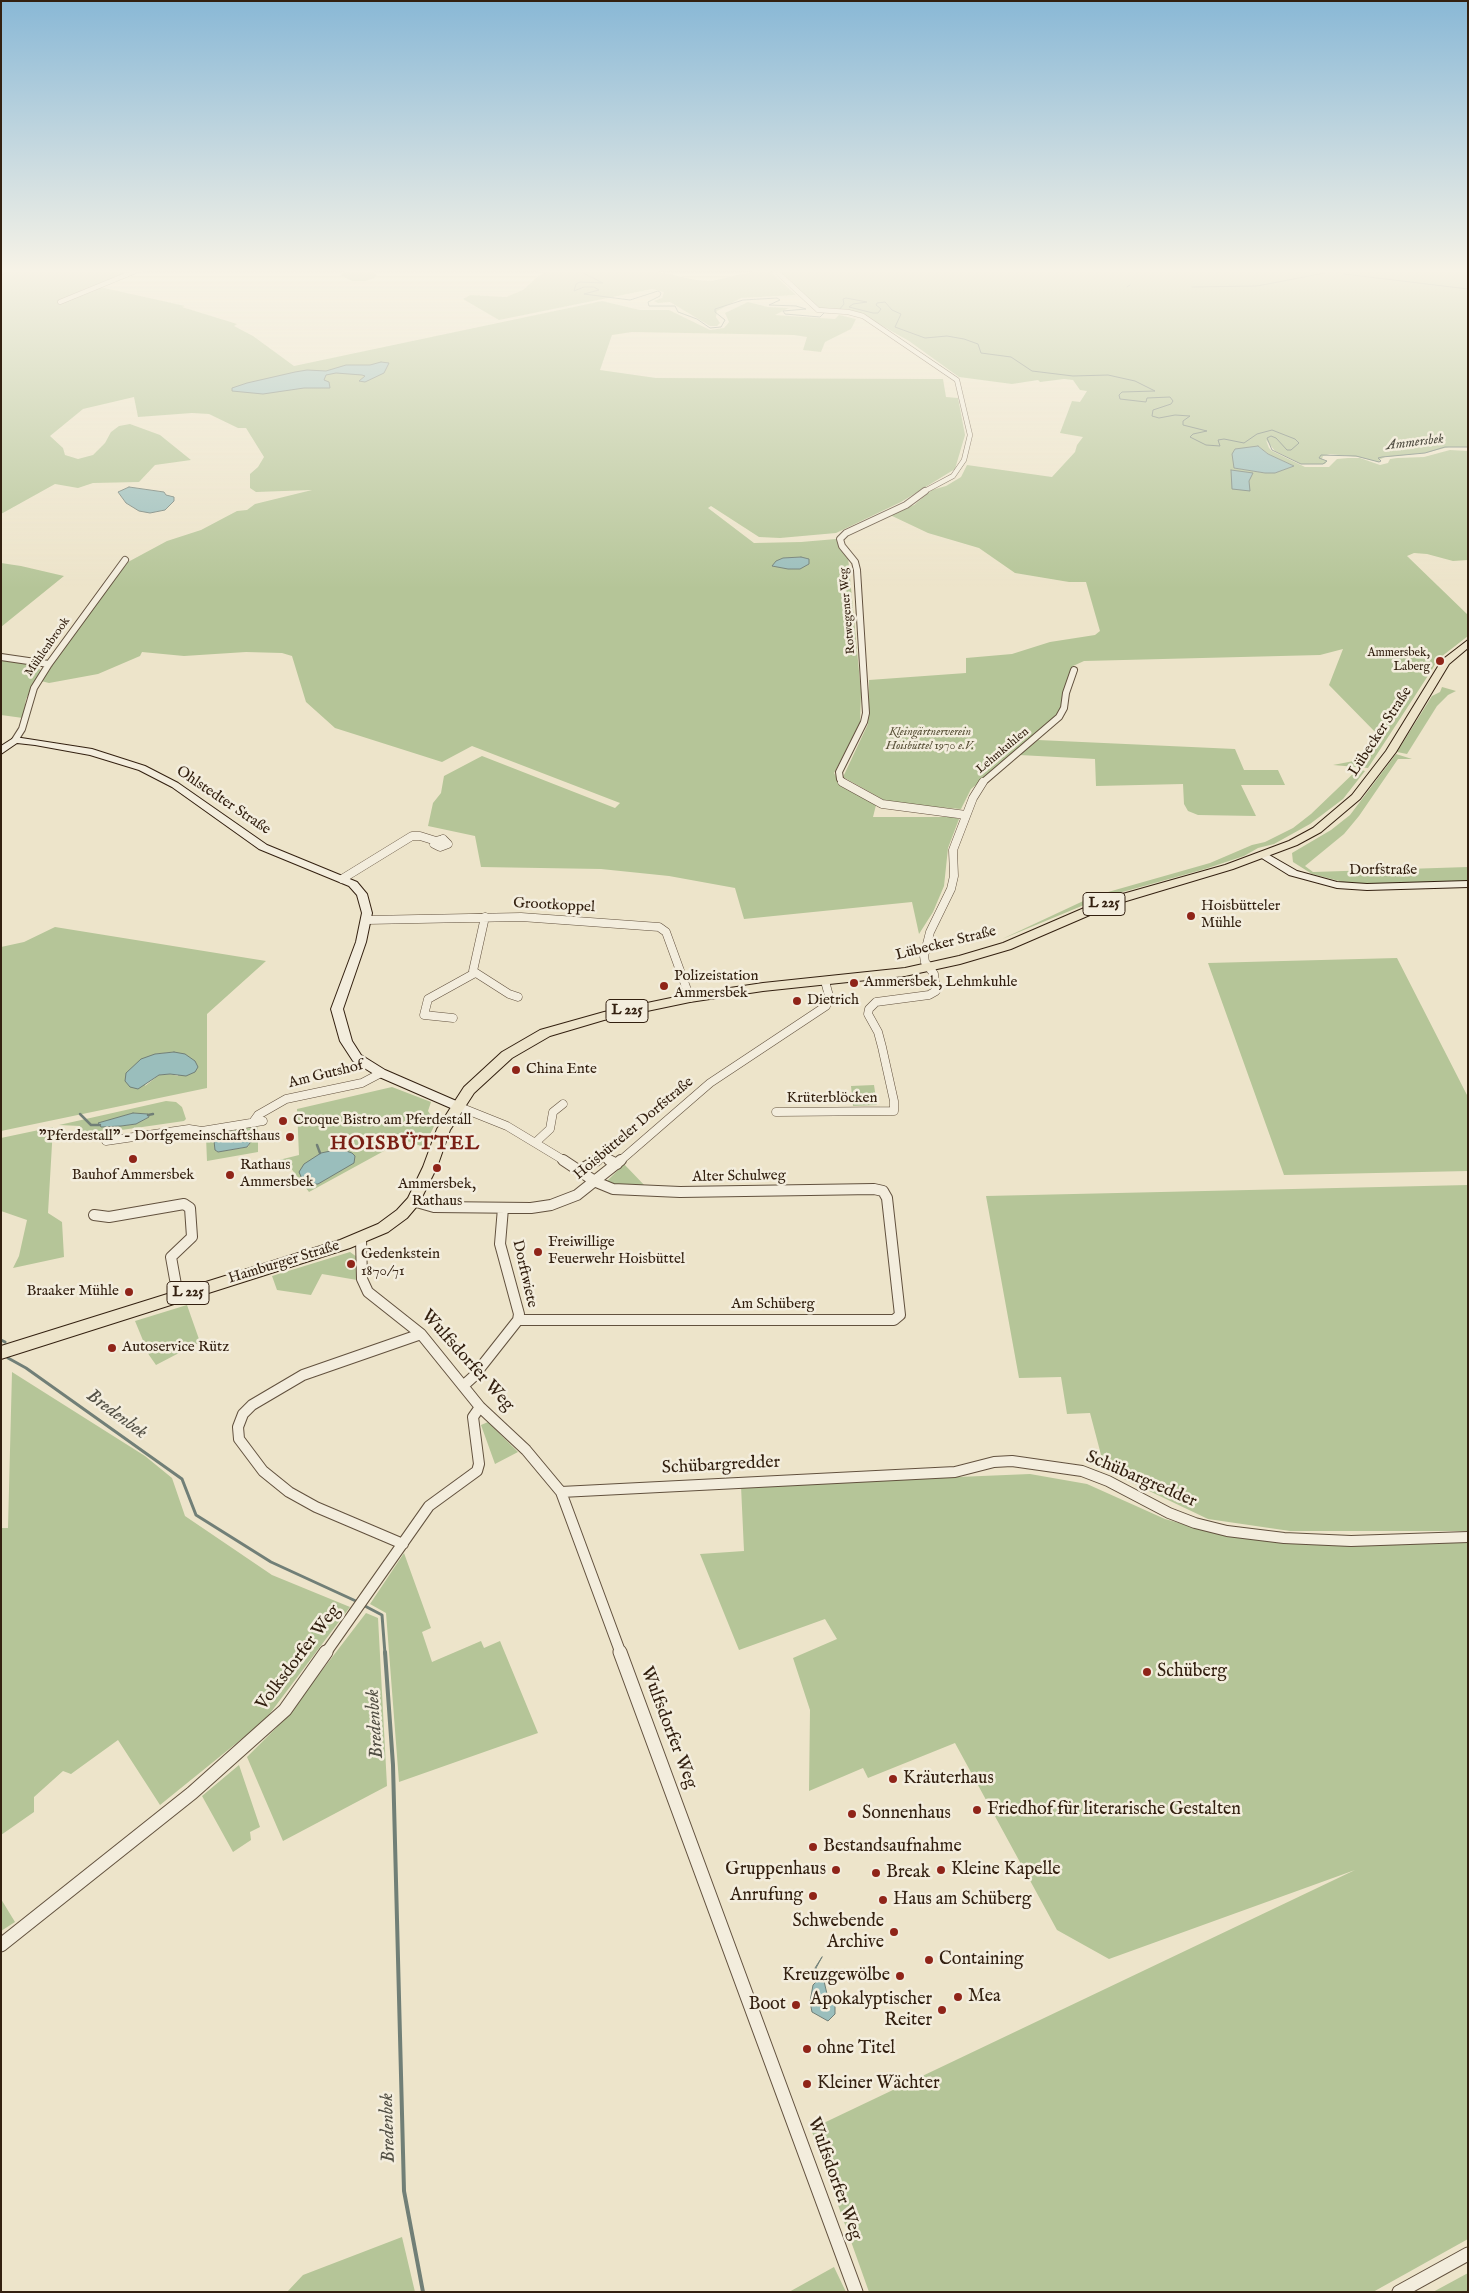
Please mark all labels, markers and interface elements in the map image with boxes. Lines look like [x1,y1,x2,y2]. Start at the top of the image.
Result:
water label: Ammersbek [1385,431,1445,455]
street label: Rotwegener Weg [837,567,859,655]
street label: Mühlenbrook [22,615,74,679]
place label: Ammersbek, Laberg [1367,647,1430,675]
marker: Ammersbek, Laberg [1434,655,1446,667]
street label: Lübecker Straße [1345,684,1417,780]
street label: Lehmkuhlen [974,725,1032,777]
park label: Kleingärtnerverein Hoisbüttel 1970 e.V. [886,726,974,754]
street label: Ohlstedter Straße [172,763,274,839]
street label: Dorfstraße [1349,862,1417,880]
road number: L 225 [1083,892,1125,916]
street label: Grootkoppel [513,895,595,917]
place label: Hoisbütteler Mühle [1201,898,1280,933]
marker: Hoisbütteler Mühle [1185,910,1197,922]
street label: Lübecker Straße [894,923,998,965]
place label: Polizeistation Ammersbek [674,968,758,1003]
place label: Ammersbek, Lehmkuhle [864,974,1017,992]
marker: Ammersbek, Lehmkuhle [848,977,860,989]
marker: Polizeistation Ammersbek [658,980,670,992]
place label: Dietrich [807,992,859,1010]
marker: Dietrich [791,995,803,1007]
road number: L 225 [606,999,648,1022]
street label: Am Gutshof [287,1057,365,1093]
place label: China Ente [526,1061,597,1079]
marker: China Ente [510,1064,522,1076]
street label: Hoisbütteler Dorfstraße [571,1074,697,1184]
street label: Krüterblöcken [787,1090,877,1108]
place label: Croque Bistro am Pferdestall [293,1112,472,1130]
marker: Croque Bistro am Pferdestall [277,1115,289,1127]
place label: "Pferdestall" - Dorfgemeinschaftshaus [39,1128,280,1146]
marker: "Pferdestall" - Dorfgemeinschaftshaus [284,1131,296,1143]
district label: HOISBÜTTEL [329,1133,481,1157]
marker: Bauhof Ammersbek [127,1153,139,1165]
place label: Rathaus Ammersbek [240,1157,314,1192]
marker: Ammersbek, Rathaus [431,1162,443,1174]
place label: Bauhof Ammersbek [72,1167,194,1185]
street label: Alter Schulweg [692,1167,786,1187]
marker: Rathaus Ammersbek [224,1169,236,1181]
place label: Ammersbek, Rathaus [398,1176,476,1211]
place label: Freiwillige Feuerwehr Hoisbüttel [548,1234,685,1269]
street label: Hamburger Straße [226,1238,342,1288]
street label: Dorftwiete [507,1238,541,1310]
place label: Gedenkstein 1870/71 [361,1246,440,1281]
marker: Freiwillige Feuerwehr Hoisbüttel [532,1246,544,1258]
marker: Gedenkstein 1870/71 [345,1258,357,1270]
road number: L 225 [167,1282,209,1305]
place label: Braaker Mühle [26,1283,119,1301]
marker: Braaker Mühle [123,1286,135,1298]
street label: Am Schüberg [731,1296,815,1314]
street label: Wulfsdorfer Weg [416,1306,518,1416]
place label: Autoservice Rütz [122,1339,229,1357]
marker: Autoservice Rütz [106,1342,118,1354]
water label: Bredenbek [81,1385,151,1445]
street label: Schübargredder [1082,1447,1200,1513]
street label: Schübargredder [661,1452,781,1480]
street label: Volksdorfer Weg [252,1601,346,1715]
place label: Schüberg [1157,1661,1227,1683]
street label: Wulfsdorfer Weg [635,1664,701,1792]
marker: Schüberg [1141,1666,1153,1678]
water label: Bredenbek [362,1688,390,1760]
place label: Kräuterhaus [903,1768,994,1790]
marker: Kräuterhaus [887,1773,899,1785]
place label: Friedhof für literarische Gestalten [987,1799,1241,1821]
place label: Sonnenhaus [862,1803,951,1825]
marker: Friedhof für literarische Gestalten [971,1804,983,1816]
marker: Sonnenhaus [846,1808,858,1820]
place label: Bestandsaufnahme [823,1836,962,1858]
marker: Bestandsaufnahme [807,1841,819,1853]
place label: Gruppenhaus [725,1859,826,1881]
place label: Kleine Kapelle [951,1859,1061,1881]
place label: Break [886,1862,930,1884]
marker: Gruppenhaus [830,1864,842,1876]
marker: Kleine Kapelle [935,1864,947,1876]
marker: Break [870,1867,882,1879]
place label: Anrufung [730,1885,803,1907]
place label: Haus am Schüberg [893,1889,1031,1911]
marker: Anrufung [807,1890,819,1902]
marker: Haus am Schüberg [877,1894,889,1906]
place label: Schwebende Archive [792,1911,884,1954]
marker: Schwebende Archive [888,1926,900,1938]
place label: Containing [939,1949,1024,1971]
marker: Containing [923,1954,935,1966]
place label: Kreuzgewölbe [782,1965,890,1987]
marker: Kreuzgewölbe [894,1970,906,1982]
place label: Mea [968,1986,1001,2008]
place label: Apokalyptischer Reiter [810,1989,932,2032]
marker: Mea [952,1991,964,2003]
place label: Boot [749,1994,786,2016]
marker: Boot [790,1999,802,2011]
marker: Apokalyptischer Reiter [936,2004,948,2016]
place label: ohne Titel [817,2038,895,2060]
marker: ohne Titel [801,2043,813,2055]
place label: Kleiner Wächter [817,2073,940,2095]
marker: Kleiner Wächter [801,2078,813,2090]
water label: Bredenbek [376,2093,402,2163]
street label: Wulfsdorfer Weg [802,2115,866,2243]

